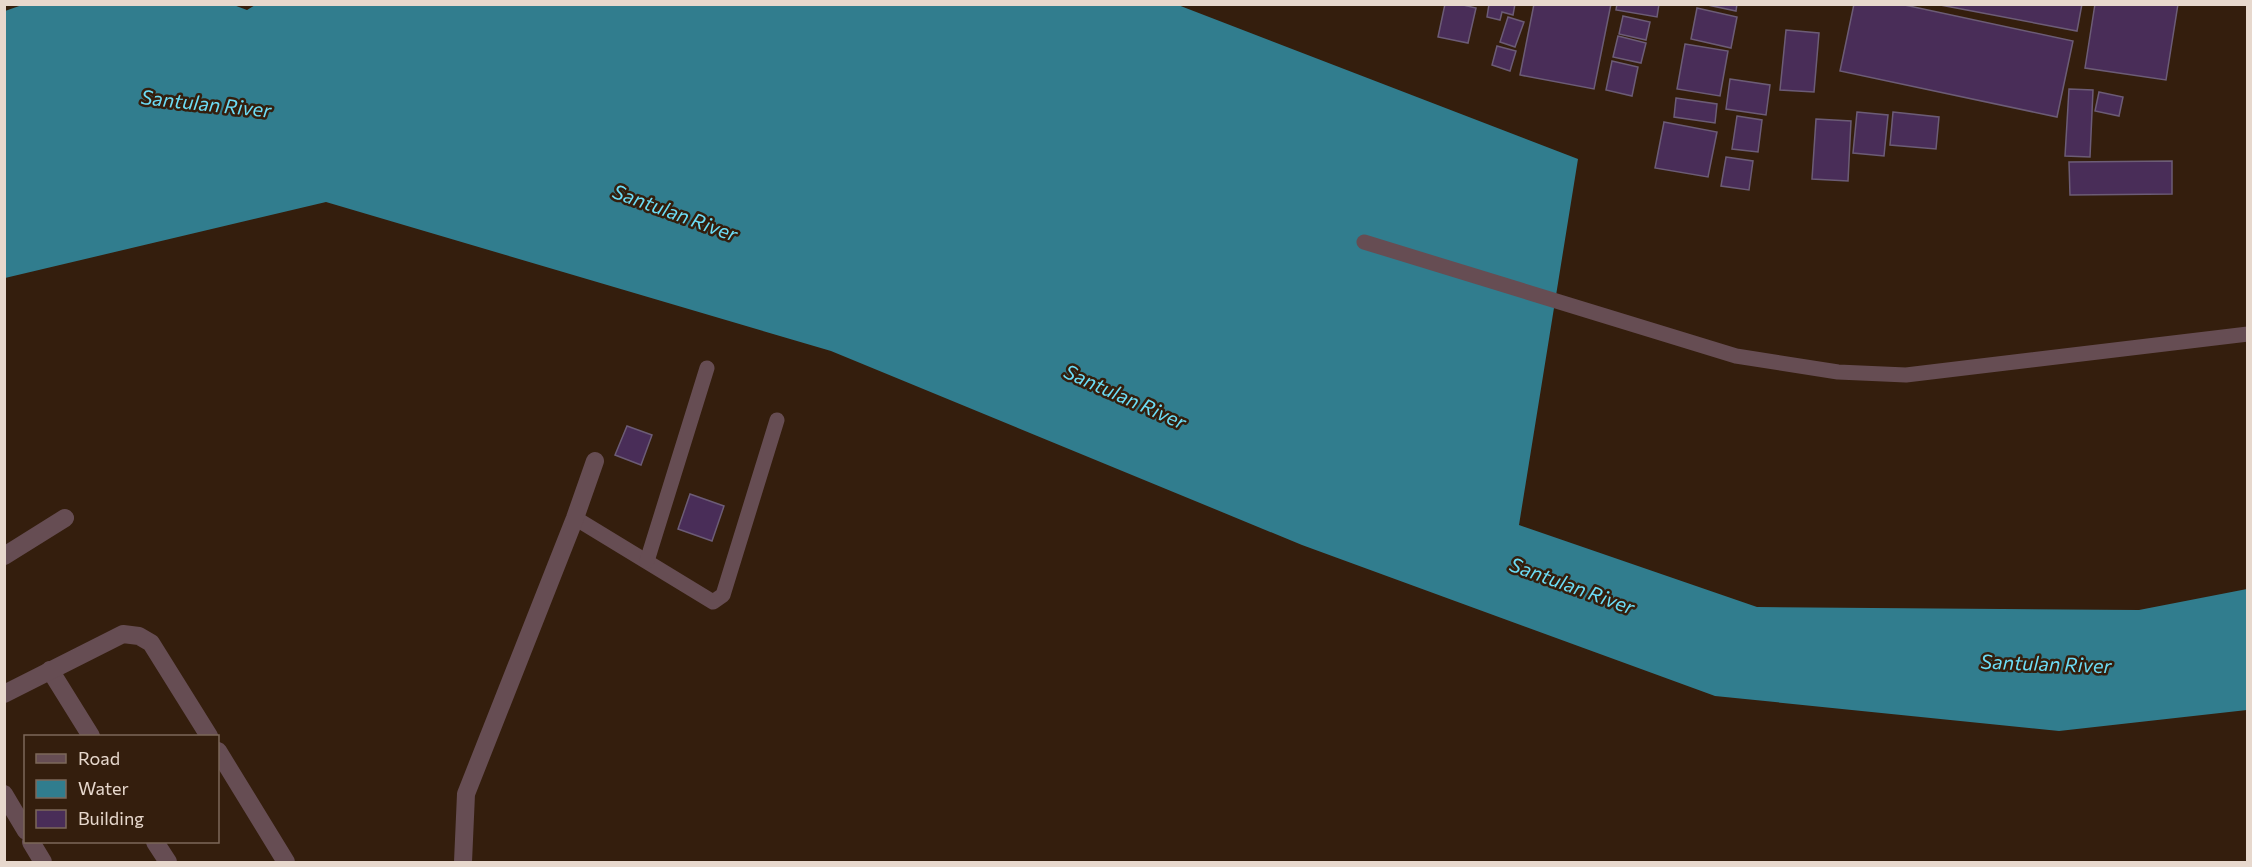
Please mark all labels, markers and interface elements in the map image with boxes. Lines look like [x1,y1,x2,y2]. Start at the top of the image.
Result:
water label: Santulan River [140,84,273,122]
water label: Santulan River [610,178,742,246]
water label: Santulan River [1061,358,1191,434]
water label: Santulan River [1507,551,1639,619]
water label: Santulan River [1980,649,2113,677]
legend [24,735,219,843]
text: Road [78,747,120,769]
text: Water [78,777,129,799]
text: Building [78,807,144,829]

